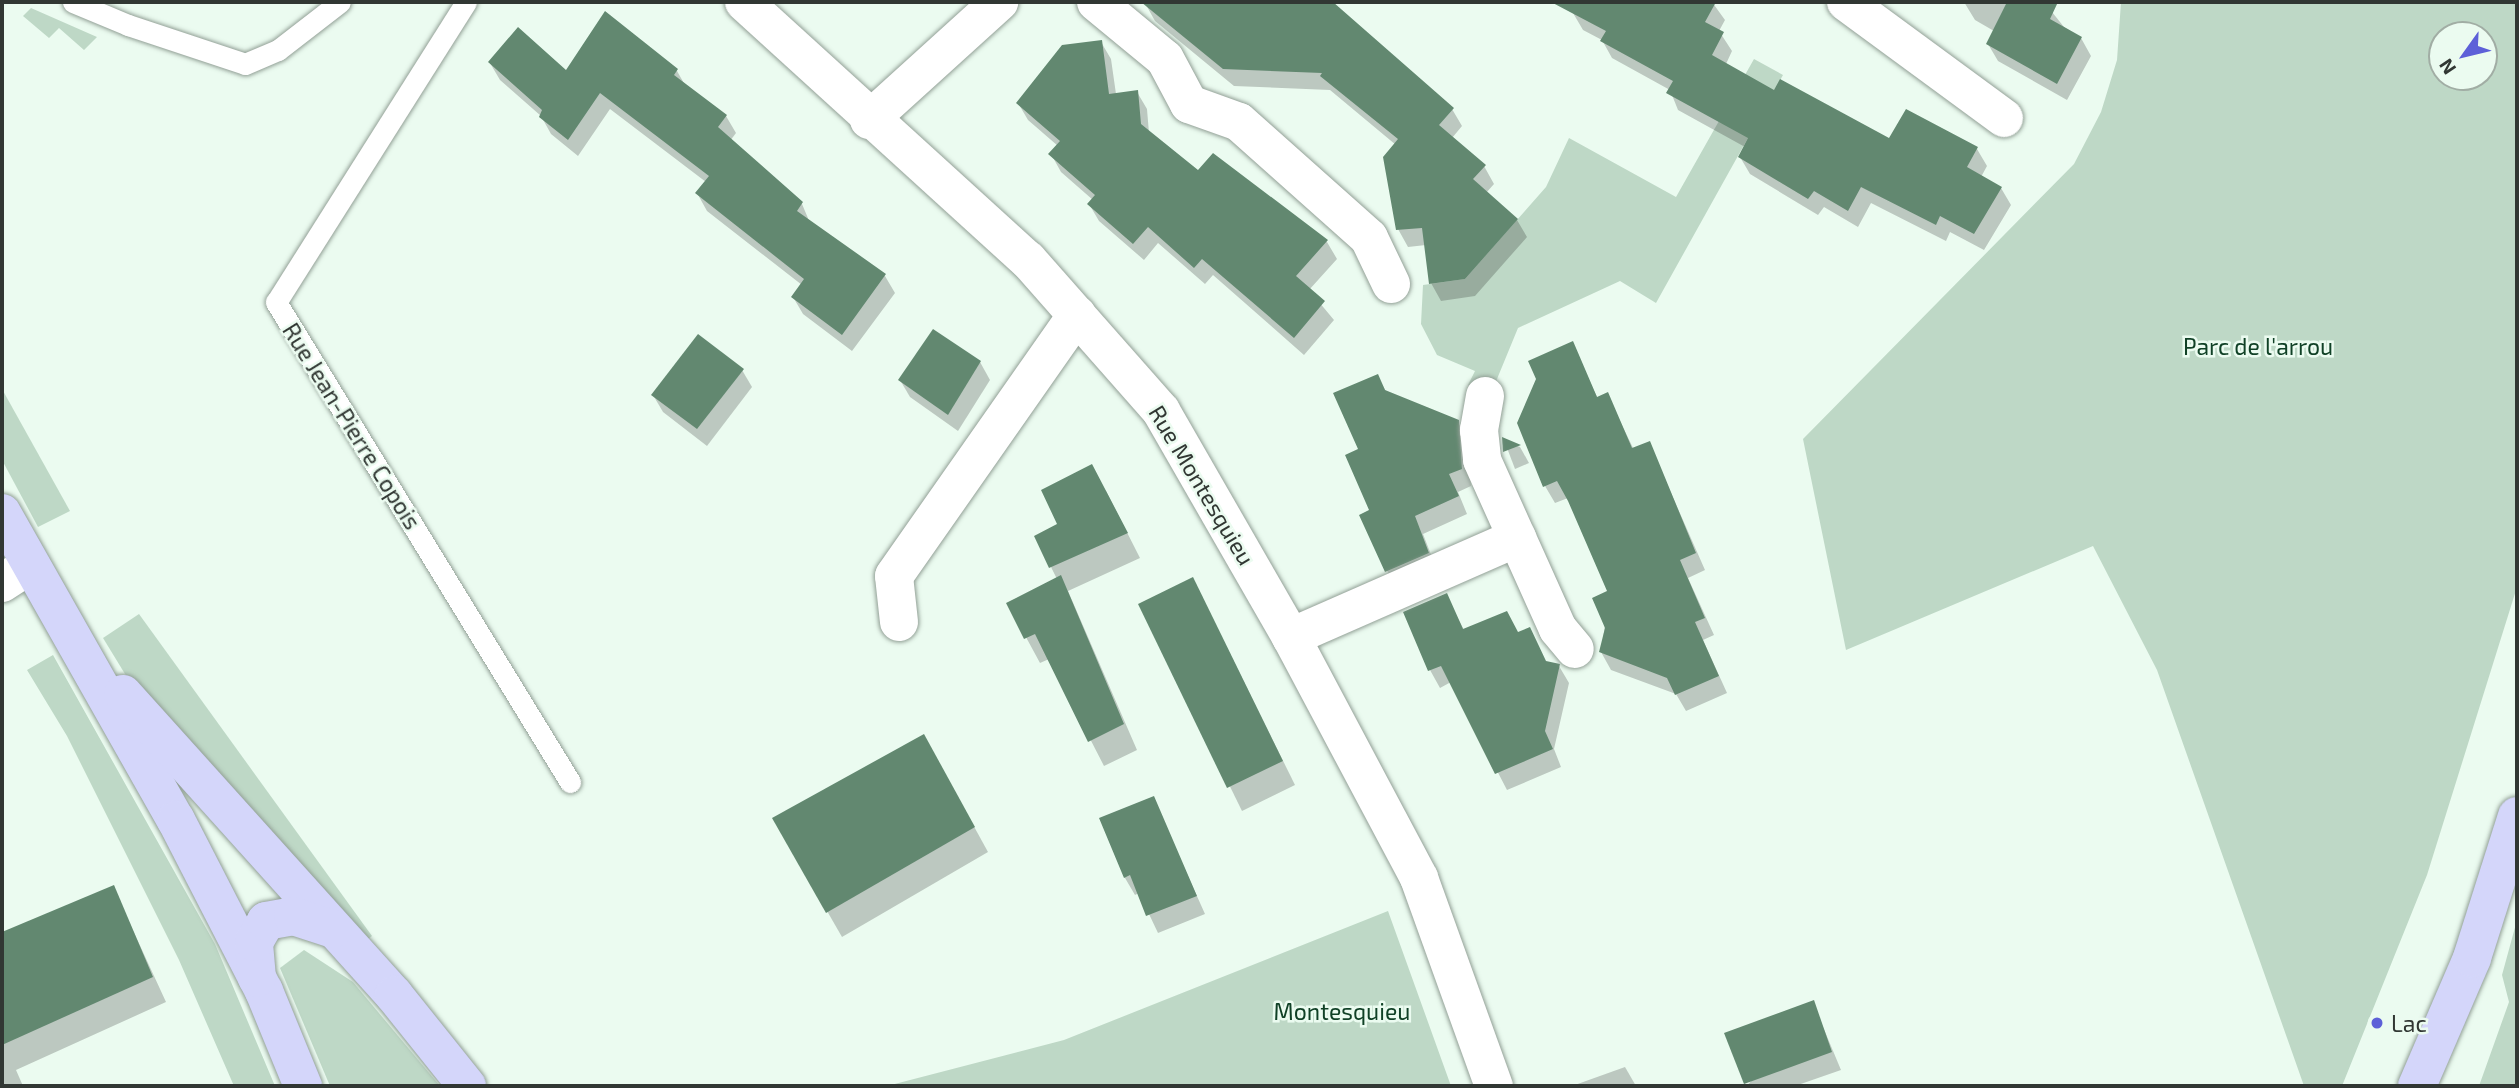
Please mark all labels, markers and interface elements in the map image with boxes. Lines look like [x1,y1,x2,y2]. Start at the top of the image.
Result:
north arrow [2428,21,2498,91]
text: N [2433,55,2460,79]
street label: Rue Jean-Pierre Copois [277,318,427,534]
park label: Parc de l'arrou [2183,332,2333,360]
street label: Rue Montesquieu [1143,400,1261,570]
park label: Montesquieu [1274,997,1410,1025]
place label: Lac [2391,1009,2427,1037]
marker: Lac [2369,1015,2385,1031]

